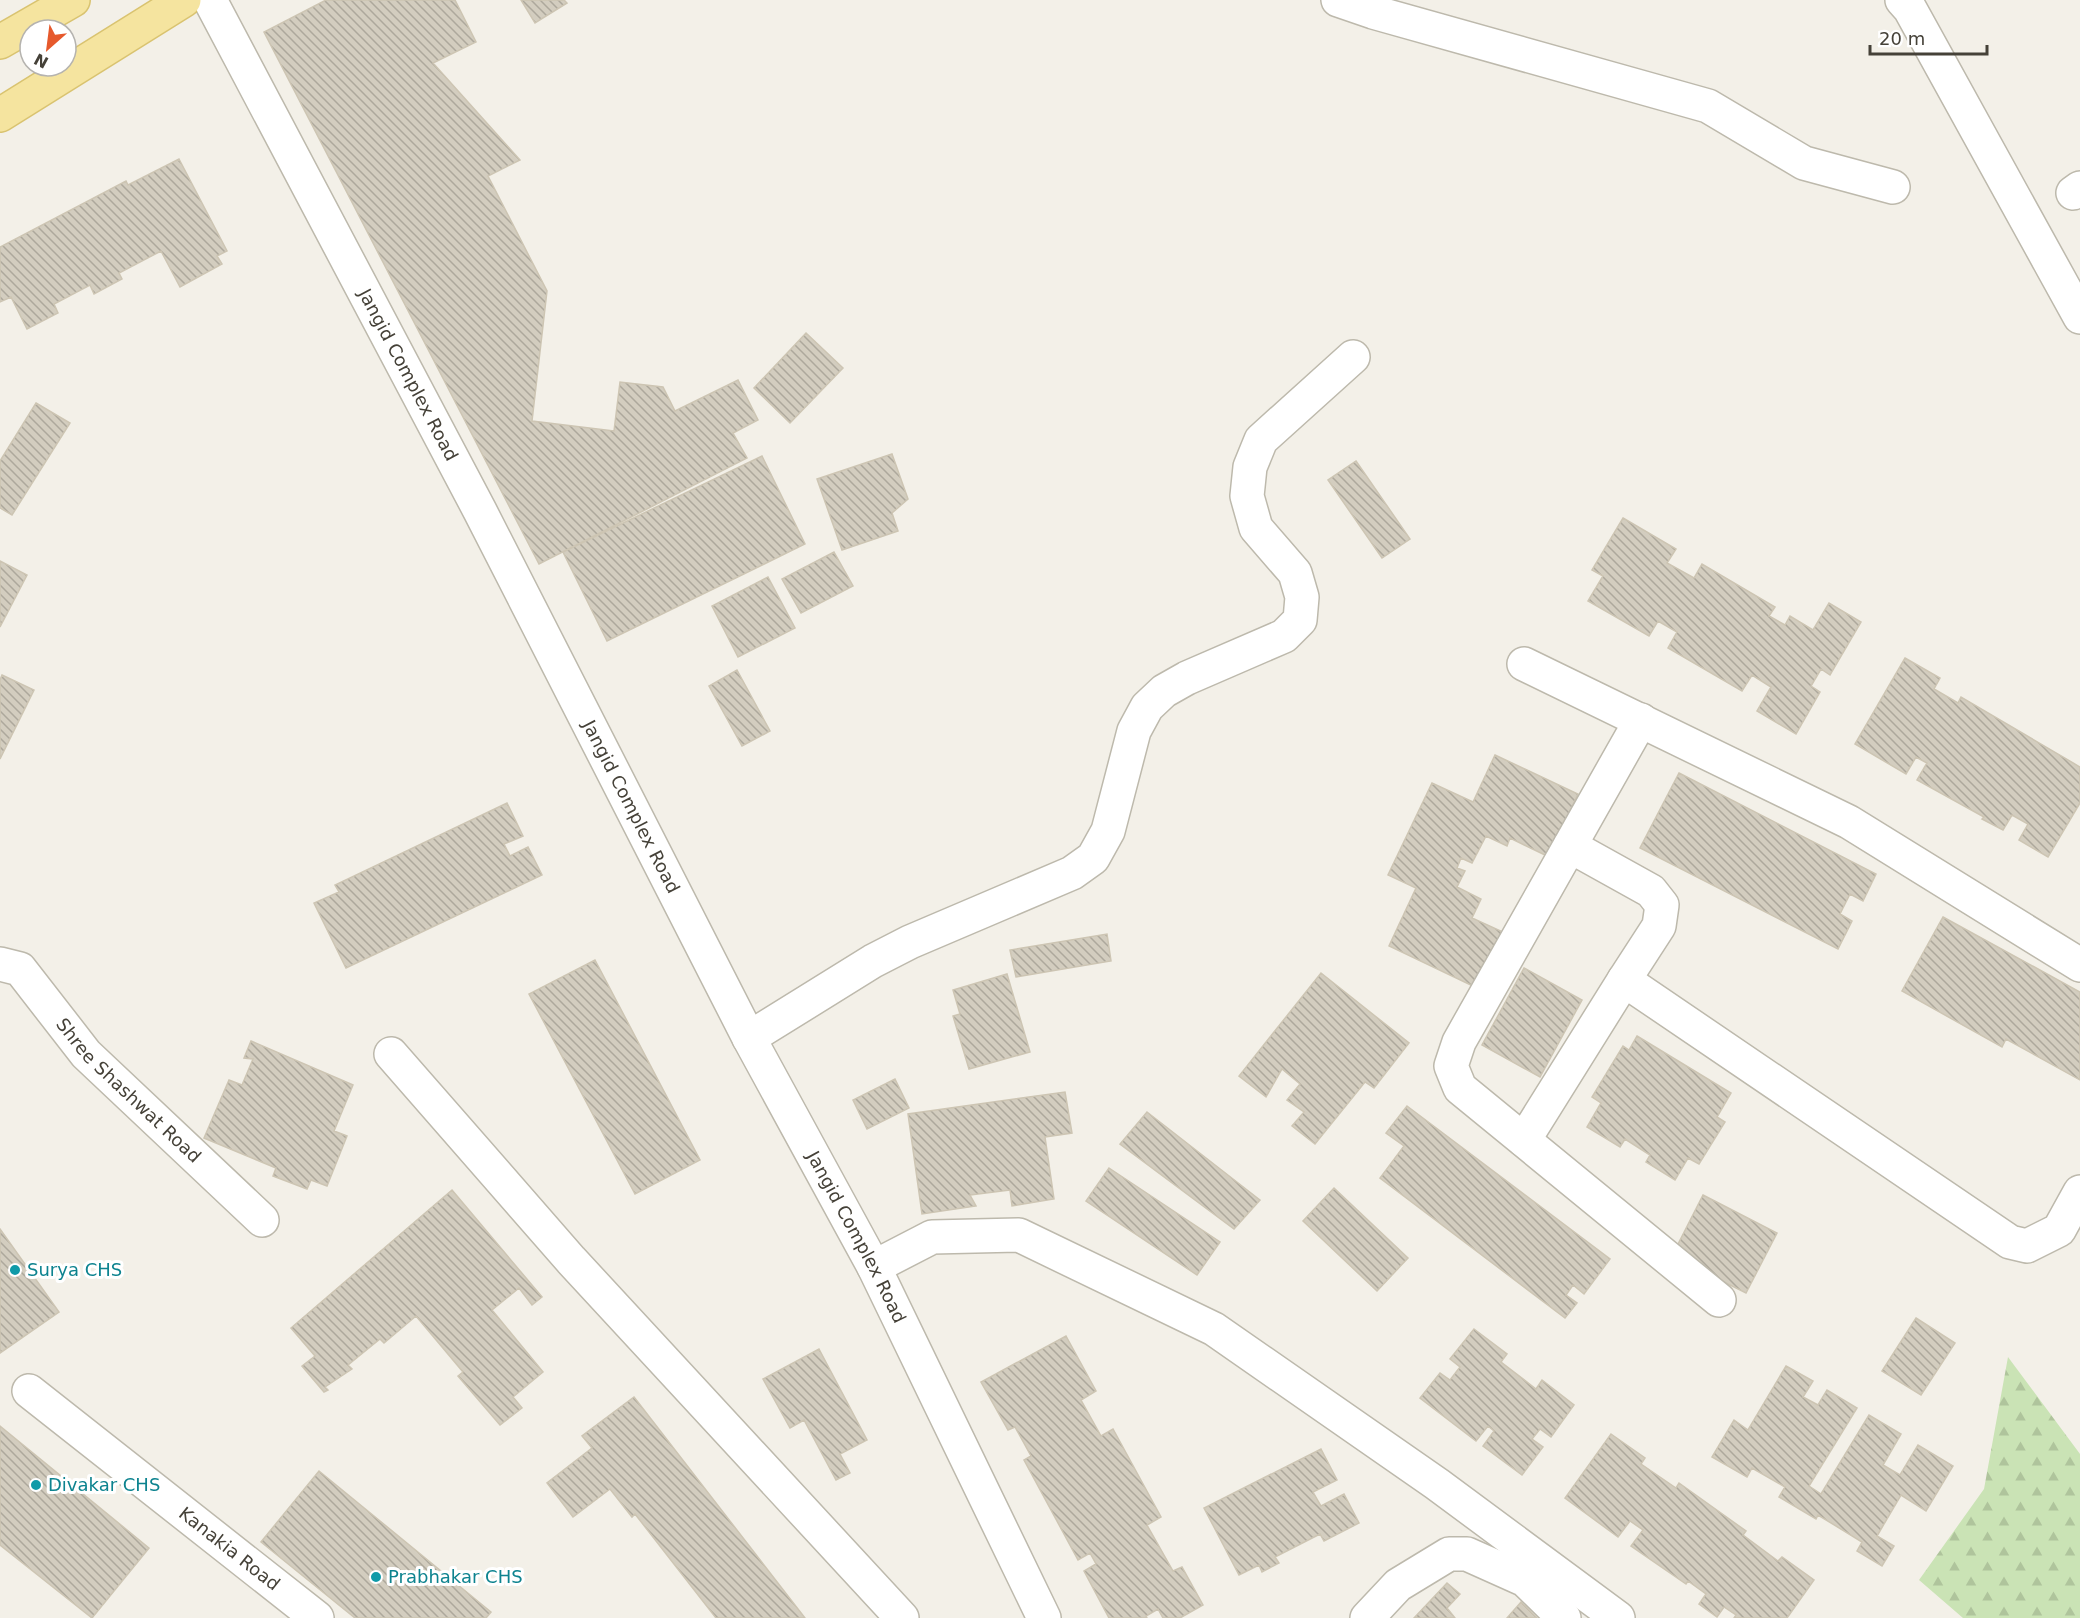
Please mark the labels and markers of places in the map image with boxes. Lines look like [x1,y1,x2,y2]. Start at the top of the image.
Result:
place label: Surya CHS [27,1259,122,1280]
marker: Surya CHS [8,1263,22,1277]
place label: Divakar CHS [48,1474,160,1495]
marker: Divakar CHS [29,1478,43,1492]
place label: Prabhakar CHS [388,1566,523,1587]
marker: Prabhakar CHS [369,1570,383,1584]

